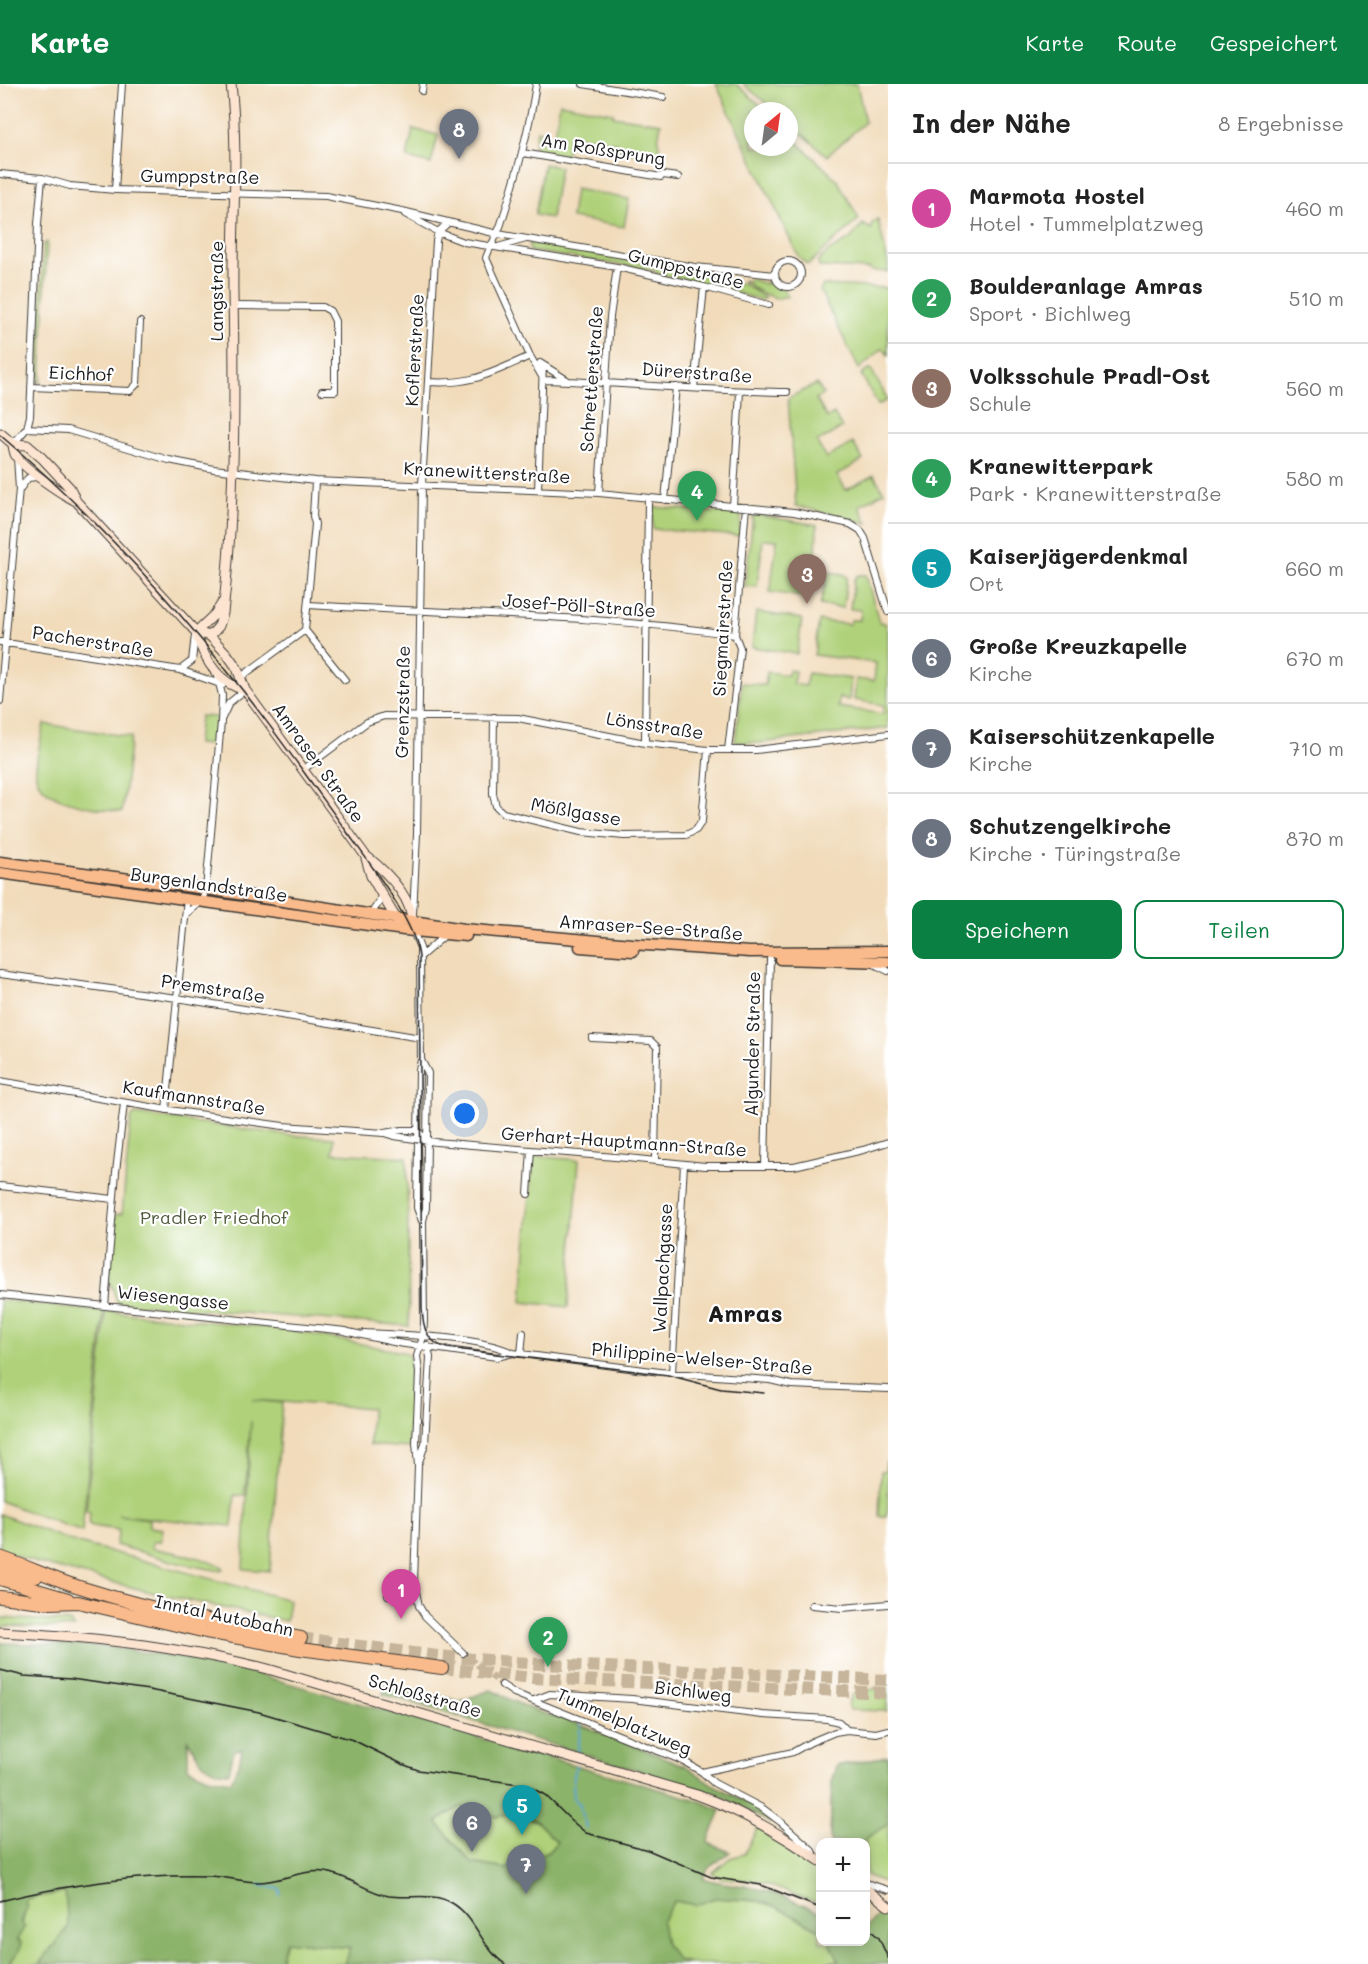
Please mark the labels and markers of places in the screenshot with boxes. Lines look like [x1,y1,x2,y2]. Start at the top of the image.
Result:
pin: 8 [440,110,478,159]
pin: 4 [678,472,716,521]
pin: 3 [788,554,826,604]
pin: 1 [382,1570,420,1619]
pin: 2 [528,1618,568,1667]
pin: 5 [502,1786,542,1835]
pin: 6 [452,1802,492,1852]
pin: 7 [506,1844,546,1894]

